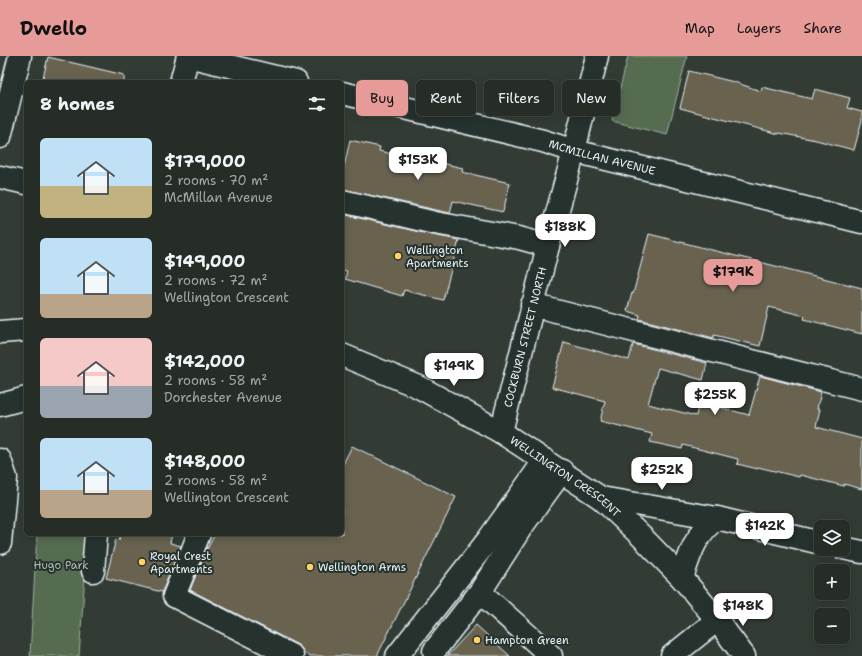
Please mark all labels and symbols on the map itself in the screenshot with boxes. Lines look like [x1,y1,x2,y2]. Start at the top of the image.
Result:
street label: MCMILLAN AVENUE [547,136,657,178]
pin: $153K [390,147,446,181]
pin: $188K [537,214,593,248]
place label: Wellington Apartments [406,243,469,271]
marker: Wellington Apartments [393,251,403,261]
pin: $179K [705,259,761,293]
street label: COCKBURN STREET NORTH [500,265,550,409]
pin: $149K [426,353,482,387]
pin: $255K [687,382,743,416]
street label: WELLINGTON CRESCENT [507,432,624,520]
pin: $252K [634,457,690,491]
pin: $142K [737,513,793,547]
place label: Royal Crest Apartments [150,549,213,577]
marker: Royal Crest Apartments [137,557,147,567]
park label: Hugo Park [33,558,89,573]
place label: Wellington Arms [318,560,406,575]
marker: Wellington Arms [305,562,315,572]
pin: $148K [715,593,771,627]
place label: Hampton Green [485,633,569,648]
marker: Hampton Green [472,635,482,645]

